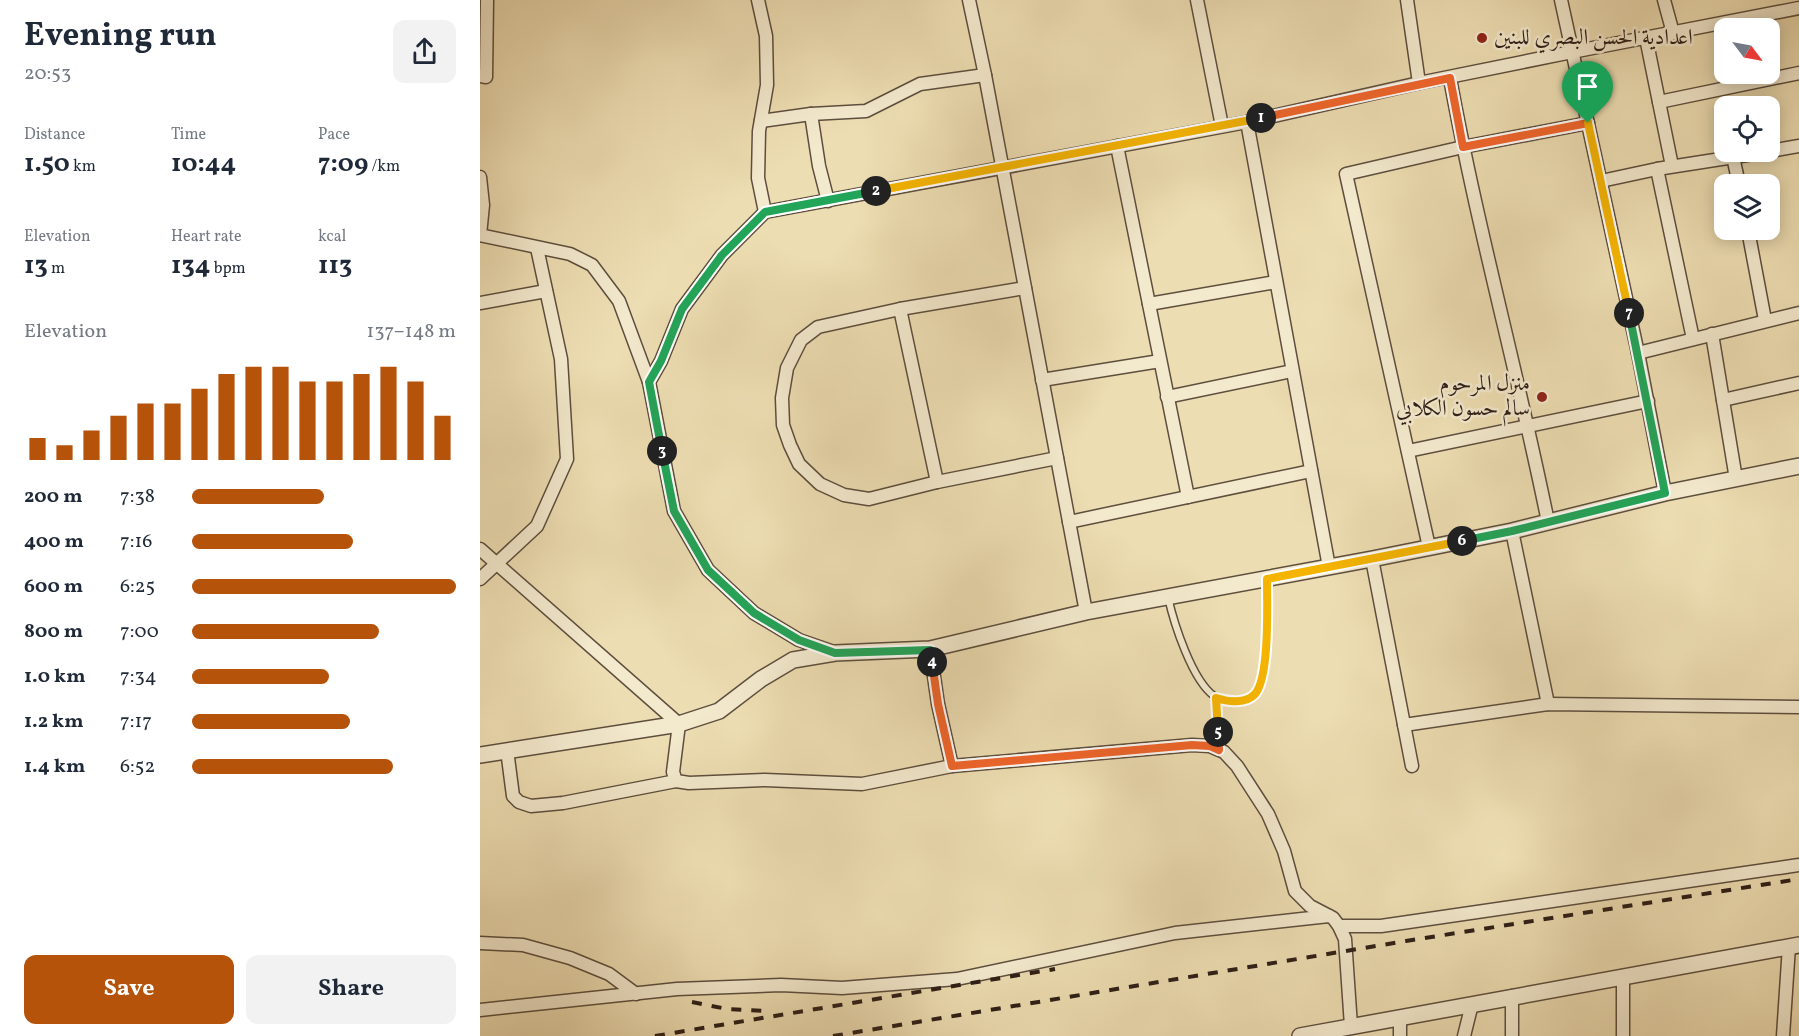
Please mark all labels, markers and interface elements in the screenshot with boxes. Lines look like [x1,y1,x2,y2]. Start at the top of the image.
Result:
text: Evening run [24,14,217,60]
north arrow [1714,18,1780,84]
map controls [1714,18,1780,240]
button: share [393,20,456,83]
place label: اعدادية الحسن البصري للبنين [1494,23,1693,54]
marker: اعدادية الحسن البصري للبنين [1475,31,1489,45]
text: 20:53 [24,60,71,88]
pin [1562,61,1613,123]
icon: arrive [1571,70,1604,103]
button: locate [1714,96,1780,162]
pin: 1 [1246,103,1276,133]
text: 1 [1258,107,1264,129]
text: Distance [24,124,85,146]
text: Time [171,124,206,146]
text: Pace [318,124,350,146]
text: 1.50 [24,146,70,182]
text: 10:44 [171,146,236,182]
text: 7:09 [318,146,368,182]
text: km [70,156,96,178]
text: /km [368,156,400,178]
button: layers [1714,174,1780,240]
pin: 2 [861,176,891,206]
text: 2 [872,180,880,202]
text: Elevation [24,226,91,248]
text: Heart rate [171,226,242,248]
text: kcal [318,226,346,248]
text: 13 [24,248,48,284]
text: 134 [171,248,210,284]
text: 113 [318,248,352,284]
text: m [48,258,65,280]
text: bpm [210,258,246,280]
pin: 7 [1614,298,1644,328]
text: 7 [1625,302,1633,324]
text: Elevation [24,318,107,346]
text: 137–148 m [367,318,456,346]
place label: منزل المرحوم سالم حسون الكلابي [1396,369,1530,427]
marker: منزل المرحوم سالم حسون الكلابي [1535,390,1549,404]
pin: 3 [647,436,677,466]
text: 3 [658,440,666,462]
text: 200 m [24,483,82,511]
text: 7:38 [120,483,155,511]
pin: 6 [1447,526,1477,556]
text: 400 m [24,528,84,556]
text: 7:16 [120,528,152,556]
text: 6 [1458,530,1466,552]
text: 600 m [24,573,83,601]
text: 6:25 [120,573,155,601]
text: 800 m [24,618,83,646]
text: 7:00 [120,618,159,646]
pin: 4 [917,647,947,677]
text: 4 [927,651,937,673]
text: 1.0 km [24,663,86,691]
text: 7:34 [120,663,157,691]
text: 1.2 km [24,708,84,736]
text: 7:17 [120,708,152,736]
pin: 5 [1203,717,1233,747]
text: 5 [1214,721,1222,743]
text: 1.4 km [24,753,85,781]
text: 6:52 [120,753,155,781]
button: Save [24,955,234,1024]
button: Share [246,955,456,1024]

